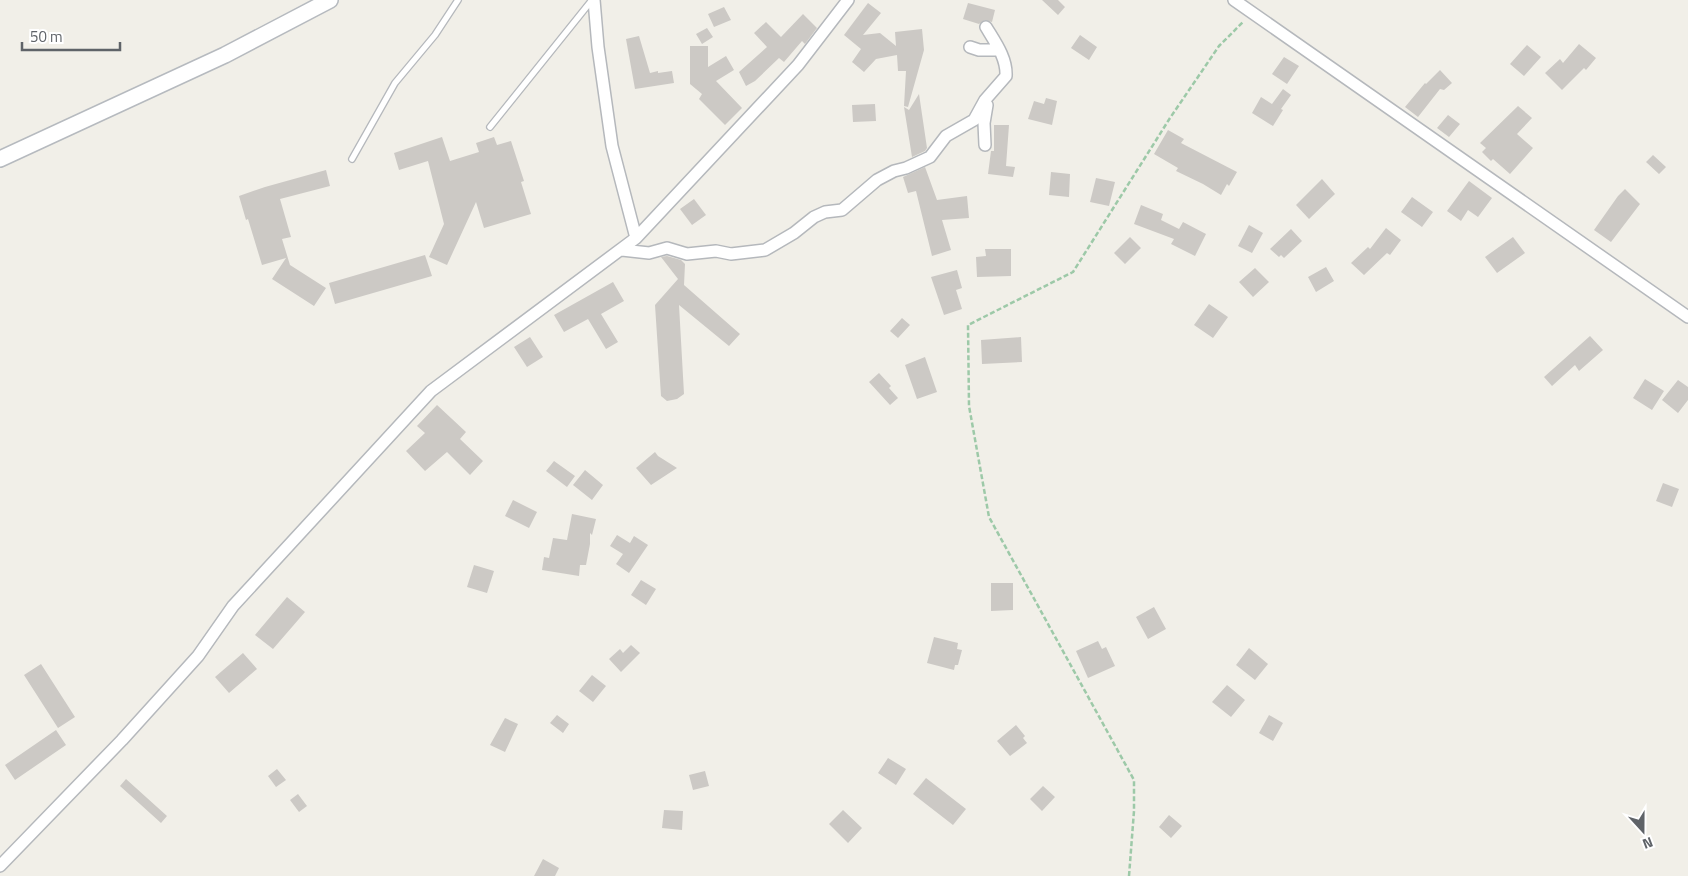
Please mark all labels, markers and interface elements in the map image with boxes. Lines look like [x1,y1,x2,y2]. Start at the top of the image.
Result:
scale bar [22,20,120,52]
text: 50 m [30,25,63,48]
north arrow [1618,806,1668,856]
text: N [1640,832,1656,855]

